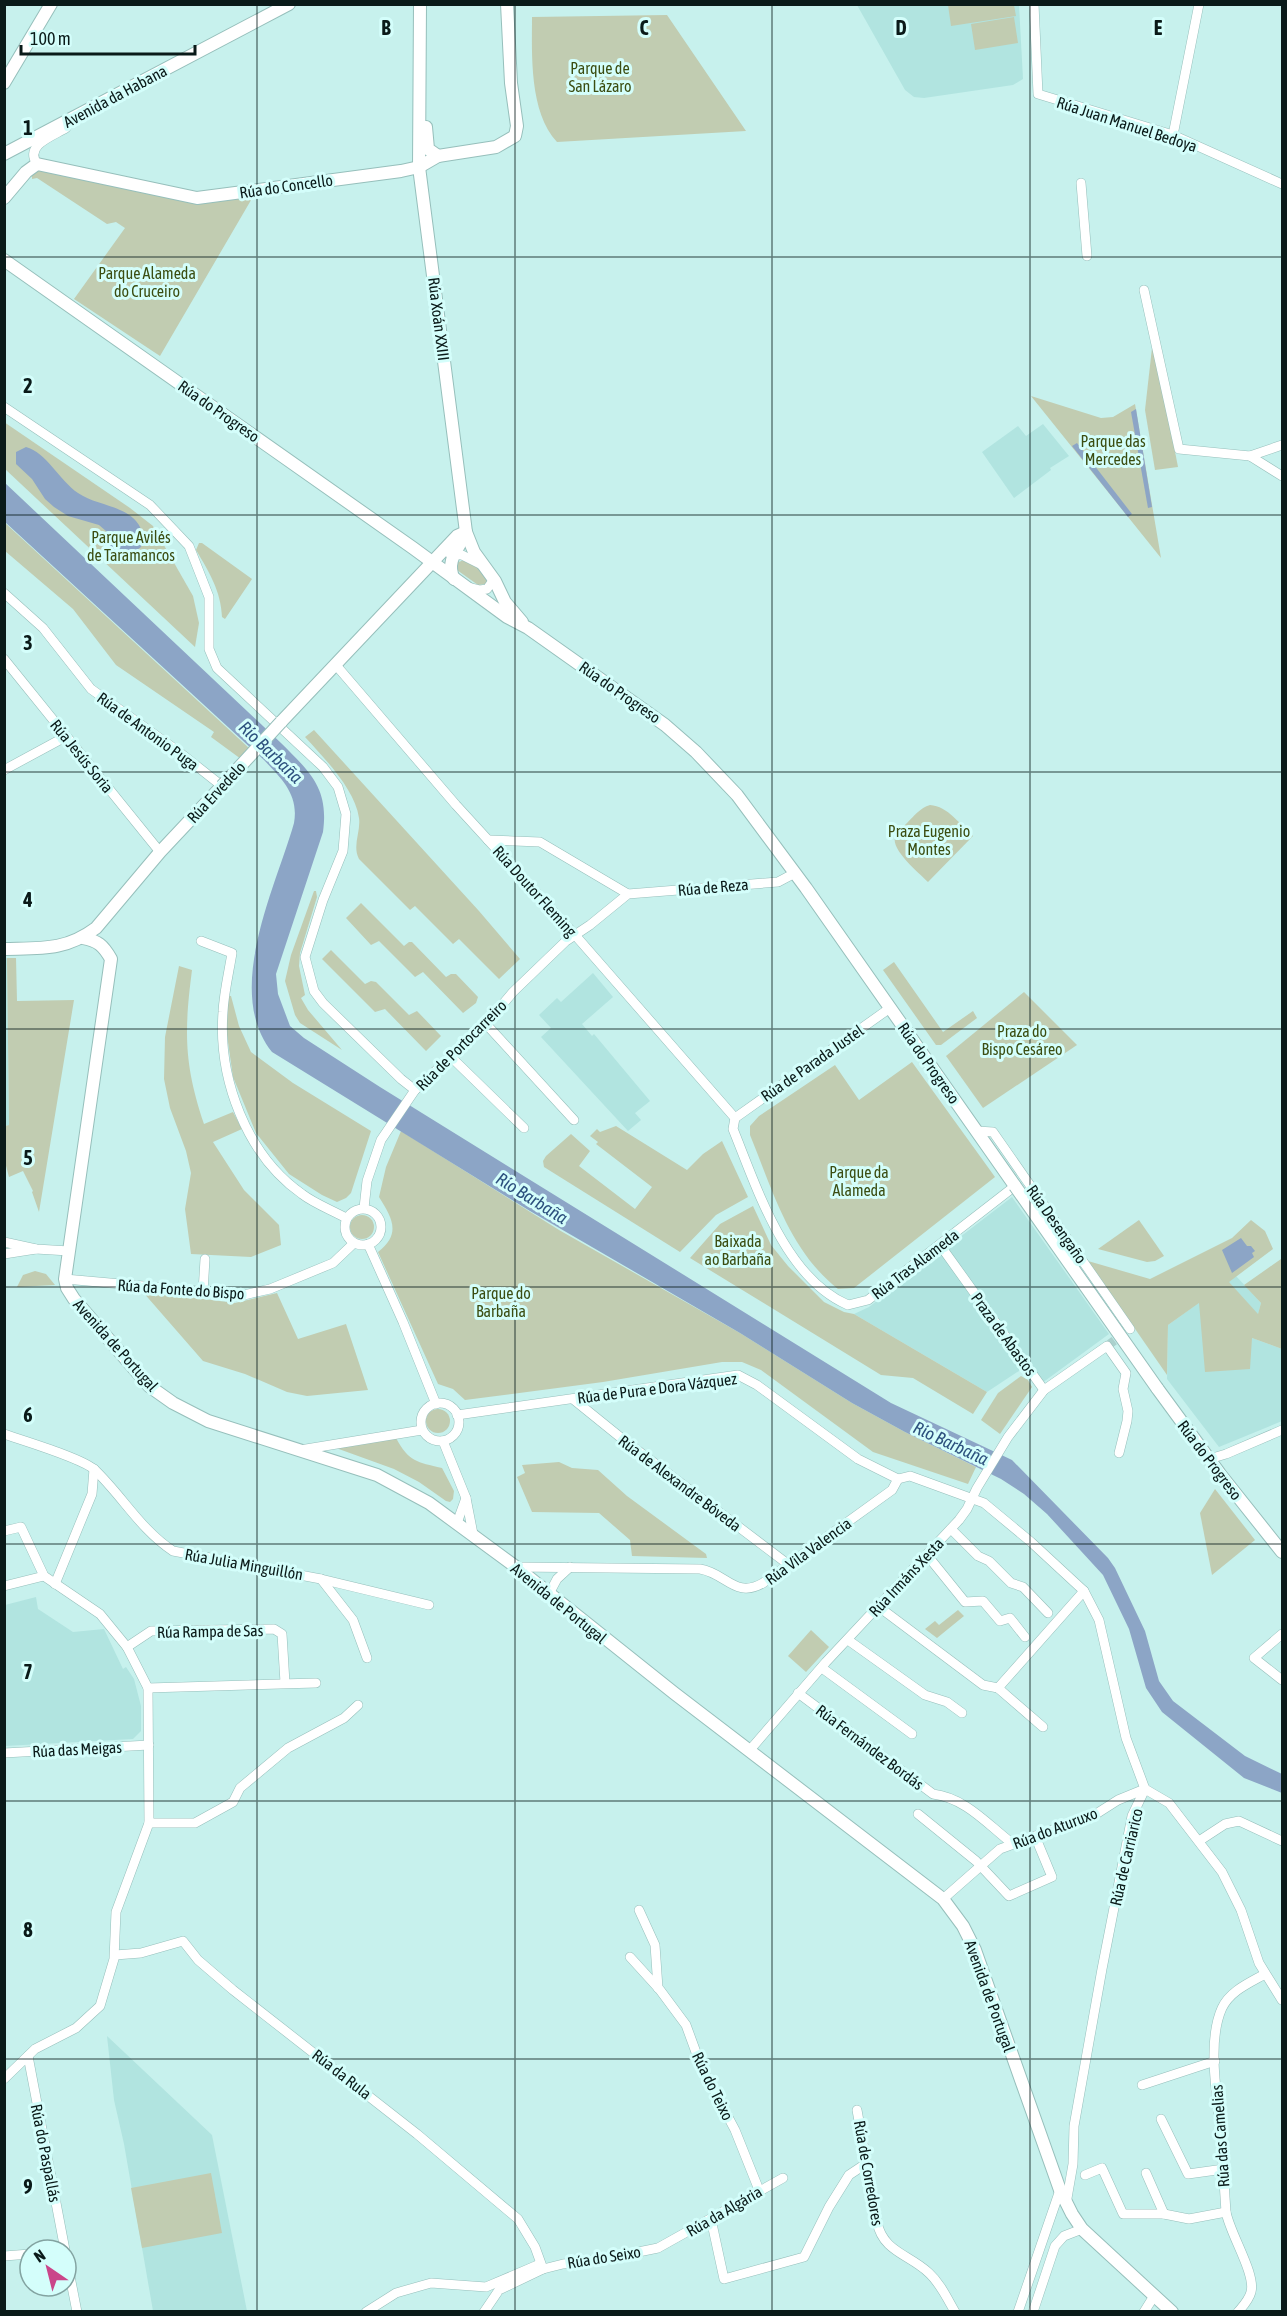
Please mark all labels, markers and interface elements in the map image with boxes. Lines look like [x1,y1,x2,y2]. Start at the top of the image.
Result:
text: B [381,16,391,39]
text: C [640,16,649,39]
text: D [895,16,907,39]
text: E [1154,16,1163,39]
scale bar [21,18,195,56]
text: 100 m [30,28,71,49]
park label: Parque de San Lázaro [568,59,632,95]
street label: Avenida da Habana [60,61,170,131]
street label: Rúa Juan Manuel Bedoya [1054,93,1199,156]
text: 1 [23,116,33,139]
street label: Rúa do Concello [238,171,334,201]
park label: Parque Alameda do Cruceiro [98,264,196,300]
street label: Rúa Xoán XXIII [425,276,453,362]
text: 2 [23,374,33,397]
street label: Rúa do Progreso [174,376,263,446]
park label: Parque das Mercedes [1080,432,1146,468]
park label: Parque Avilés de Taramancos [87,528,175,564]
text: 3 [23,631,33,654]
street label: Rúa do Progreso [575,657,664,727]
street label: Rúa de Antonio Puga [93,688,202,775]
street label: Rúa Jesús Soria [47,716,117,796]
water label: Río Barbaña [235,717,308,788]
street label: Rúa Ervedelo [183,758,249,826]
park label: Praza Eugenio Montes [888,822,970,858]
street label: Rúa Doutor Fleming [489,842,581,941]
street label: Rúa de Reza [677,875,749,899]
text: 4 [22,888,33,911]
street label: Rúa de Portocarreiro [412,996,510,1094]
street label: Rúa do Progreso [894,1019,964,1108]
street label: Rúa de Parada Justel [757,1021,867,1105]
park label: Praza do Bispo Cesáreo [981,1022,1063,1059]
text: 5 [23,1146,33,1169]
park label: Parque da Alameda [829,1163,889,1199]
water label: Río Barbaña [492,1168,572,1229]
street label: Rúa Desengaño [1023,1181,1091,1267]
street label: Rúa Tras Alameda [868,1225,962,1303]
park label: Baixada ao Barbaña [704,1232,772,1268]
street label: Rúa da Fonte do Bispo [117,1276,245,1303]
park label: Parque do Barbaña [471,1284,531,1320]
street label: Praza de Abastos [968,1289,1040,1379]
street label: Avenida de Portugal [69,1295,163,1396]
street label: Rúa de Pura e Dora Vázquez [576,1369,738,1408]
text: 6 [23,1403,33,1426]
water label: Río Barbaña [910,1417,992,1470]
street label: Rúa do Progreso [1173,1417,1246,1504]
street label: Rúa de Alexandre Bóveda [615,1431,745,1535]
street label: Rúa Vila Valencia [762,1514,854,1588]
street label: Rúa Irmáns Xesta [865,1534,947,1620]
street label: Rúa Julia Minguillón [183,1545,305,1584]
street label: Avenida de Portugal [507,1559,611,1648]
street label: Rúa Rampa de Sas [157,1621,264,1642]
text: 7 [23,1660,33,1683]
street label: Rúa Fernández Bordás [813,1701,927,1793]
street label: Rúa das Meigas [32,1738,123,1761]
street label: Rúa do Aturuxo [1010,1804,1100,1852]
street label: Rúa de Carriarico [1106,1807,1146,1907]
text: 8 [23,1918,33,1941]
street label: Avenida de Portugal [960,1938,1019,2055]
street label: Rúa da Rula [309,2045,375,2103]
street label: Rúa do Teixo [689,2049,737,2123]
street label: Rúa das Camelias [1207,2084,1233,2188]
street label: Rúa do Paspallás [27,2102,64,2204]
street label: Rúa de Corredores [851,2119,887,2227]
text: 9 [23,2175,33,2198]
street label: Rúa da Algária [683,2182,765,2241]
north arrow [18,2238,78,2298]
street label: Rúa do Seixo [566,2242,642,2272]
text: N [30,2246,48,2266]

